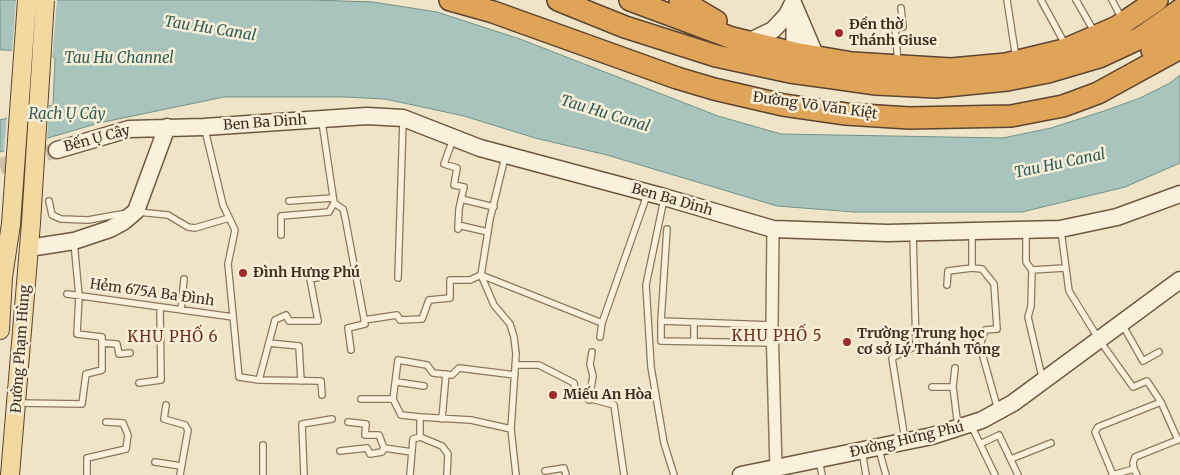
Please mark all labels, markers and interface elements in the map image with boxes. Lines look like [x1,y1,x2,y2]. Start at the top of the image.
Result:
water label: Tau Hu Canal [163,13,257,45]
place label: Đền thờ Thánh Giuse [849,17,937,49]
marker: Đền thờ Thánh Giuse [833,27,845,39]
water label: Tau Hu Channel [64,50,174,68]
street label: Đường Võ Văn Kiệt [752,89,878,123]
water label: Tau Hu Canal [558,92,652,136]
water label: Rạch Ụ Cây [28,106,106,124]
street label: Ben Ba Dinh [223,112,307,134]
street label: Bến Ụ Cây [62,122,132,156]
water label: Tau Hu Canal [1013,146,1107,182]
street label: Ben Ba Dinh [629,180,715,220]
place label: Đình Hưng Phú [253,265,360,281]
marker: Đình Hưng Phú [237,267,249,279]
street label: Hẻm 675A Ba Đình [89,276,215,310]
street label: Đường Phạm Hùng [8,284,34,414]
place label: Trường Trung học cơ sở Lý Thánh Tông [857,326,1000,358]
district label: KHU PHỐ 5 [730,328,824,346]
district label: KHU PHỐ 6 [126,329,220,347]
marker: Trường Trung học cơ sở Lý Thánh Tông [841,336,853,348]
place label: Miếu An Hòa [563,387,652,403]
marker: Miếu An Hòa [547,389,559,401]
street label: Đường Hưng Phú [848,419,966,461]

